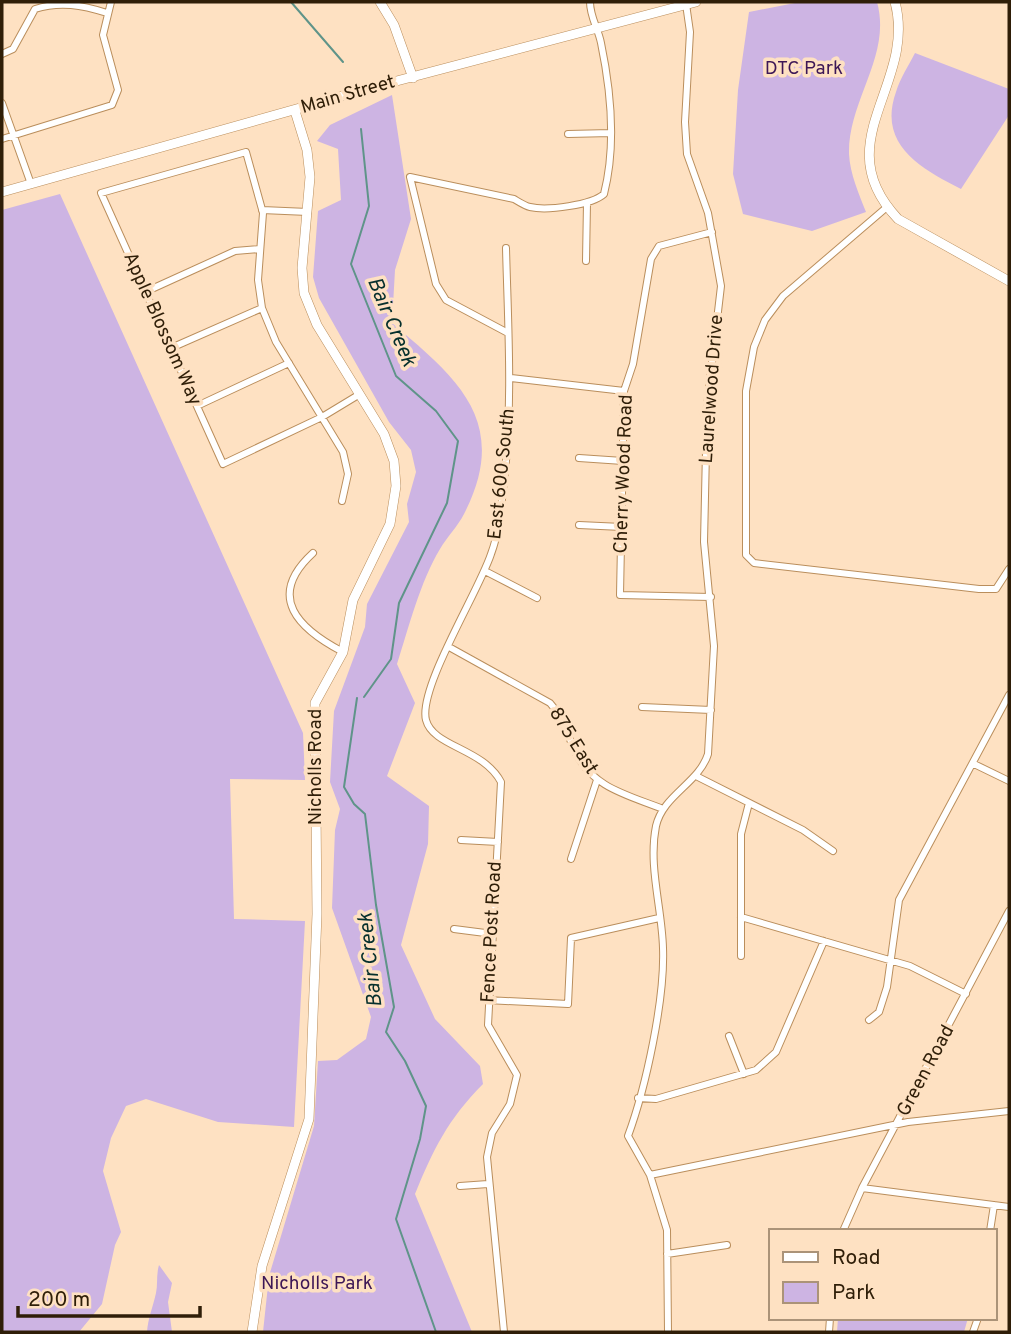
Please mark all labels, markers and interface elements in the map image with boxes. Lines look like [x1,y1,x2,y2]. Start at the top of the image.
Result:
park label: DTC Park [765,57,843,81]
street label: Main Street [298,70,398,120]
street label: Apple Blossom Way [117,248,207,410]
water label: Bair Creek [360,273,422,371]
street label: Laurelwood Drive [695,314,729,464]
street label: Cherry Wood Road [609,394,639,554]
street label: East 600 South [483,407,521,541]
street label: 875 East [543,703,603,779]
street label: Nicholls Road [304,709,328,825]
street label: Fence Post Road [476,861,508,1003]
water label: Bair Creek [353,911,389,1009]
street label: Green Road [892,1021,960,1121]
legend [769,1229,997,1320]
text: Road [832,1245,881,1272]
park label: Nicholls Park [261,1272,373,1296]
scale bar [18,1274,200,1318]
text: Park [832,1280,875,1307]
text: 200 m [28,1287,90,1314]

